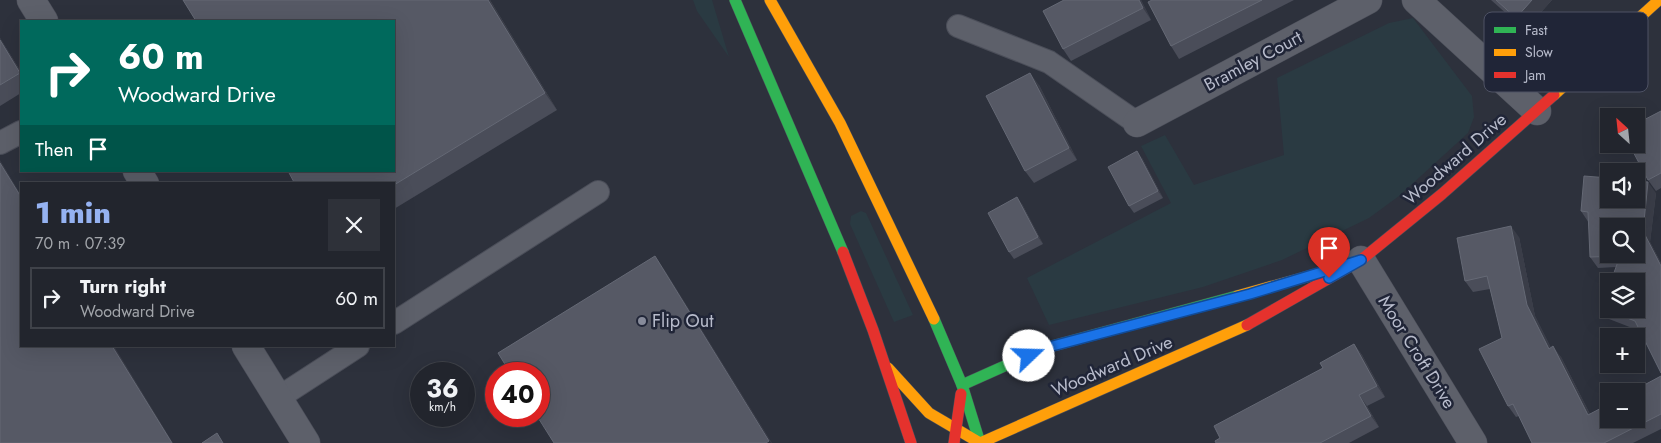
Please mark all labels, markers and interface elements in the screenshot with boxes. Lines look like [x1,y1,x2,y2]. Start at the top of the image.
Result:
legend [1484,12,1648,92]
text: Fast [1525,20,1548,40]
street label: Bramley Court [1199,24,1307,98]
text: 60 m [118,32,204,82]
icon: right [35,40,100,105]
text: Slow [1525,42,1553,62]
text: Jam [1523,65,1546,85]
text: Woodward Drive [118,78,276,110]
street label: Woodward Drive [1398,107,1512,211]
north arrow [1600,108,1645,152]
map controls [1600,108,1645,428]
icon: arrive [84,135,112,163]
text: Then [35,136,74,163]
button: sound [1600,163,1645,208]
text: 1 min [35,191,111,234]
button: close [328,199,380,251]
button: search [1600,218,1645,263]
pin [1308,227,1350,278]
text: 70 m · 07:39 [35,232,125,255]
icon: arrive [1315,234,1343,262]
text: Turn right [80,273,166,300]
button: layers [1600,273,1645,318]
icon: right [37,284,65,312]
text: 60 m [335,285,378,312]
street label: Moor Croft Drive [1372,291,1462,413]
text: Woodward Drive [80,300,195,323]
place label: Flip Out [652,308,714,334]
marker: Flip Out [636,315,648,327]
button: + [1600,328,1645,373]
position arrow [1002,329,1054,381]
street label: Woodward Drive [1048,329,1176,403]
speed limit sign: 40 [485,362,550,427]
text: 36 [426,370,459,406]
button: − [1600,383,1645,428]
text: km/h [429,398,456,416]

